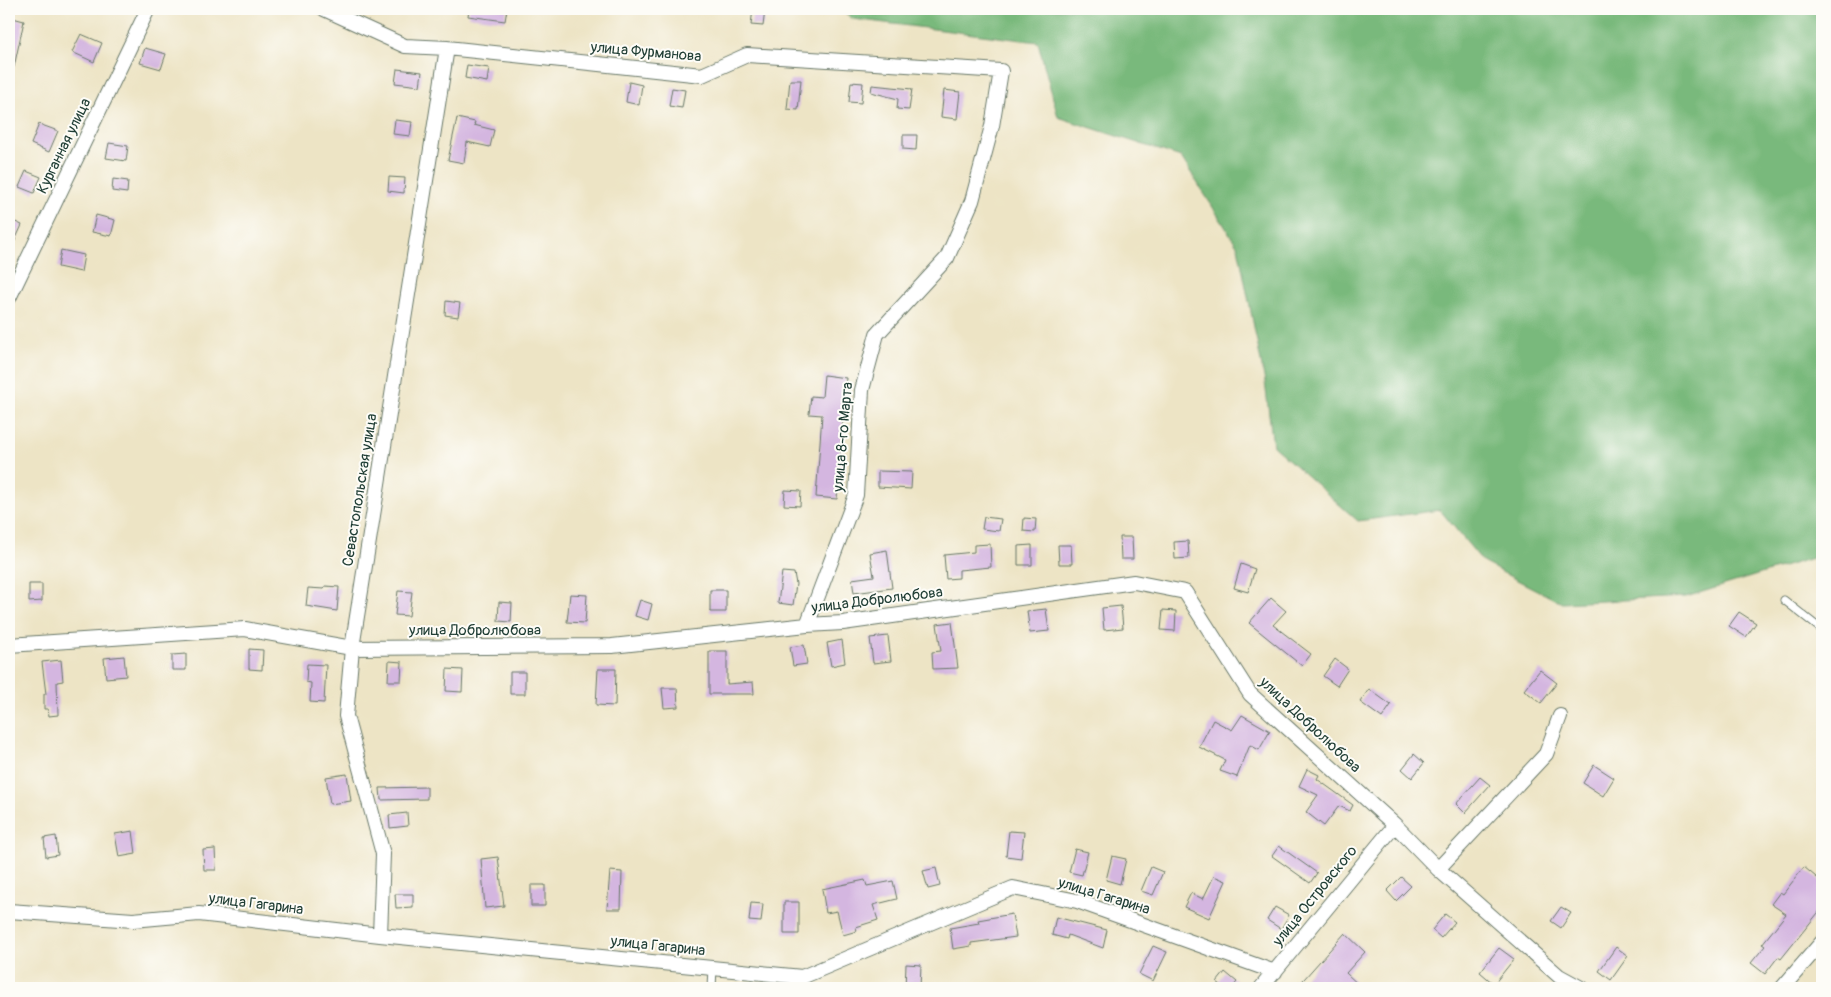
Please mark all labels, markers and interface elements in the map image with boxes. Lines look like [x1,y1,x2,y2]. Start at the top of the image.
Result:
street label: улица Фурманова [589,38,702,66]
street label: Курганная улица [33,95,95,197]
street label: улица 8-го Марта [829,381,857,494]
street label: Севастопольская улица [339,412,381,568]
street label: улица Добролюбова [809,583,944,618]
street label: улица Добролюбова [408,621,541,640]
street label: улица Добролюбова [1255,672,1365,777]
street label: улица Островского [1268,842,1361,951]
street label: улица Гагарина [1055,873,1152,919]
street label: улица Гагарина [207,889,304,919]
street label: улица Гагарина [609,931,706,960]

